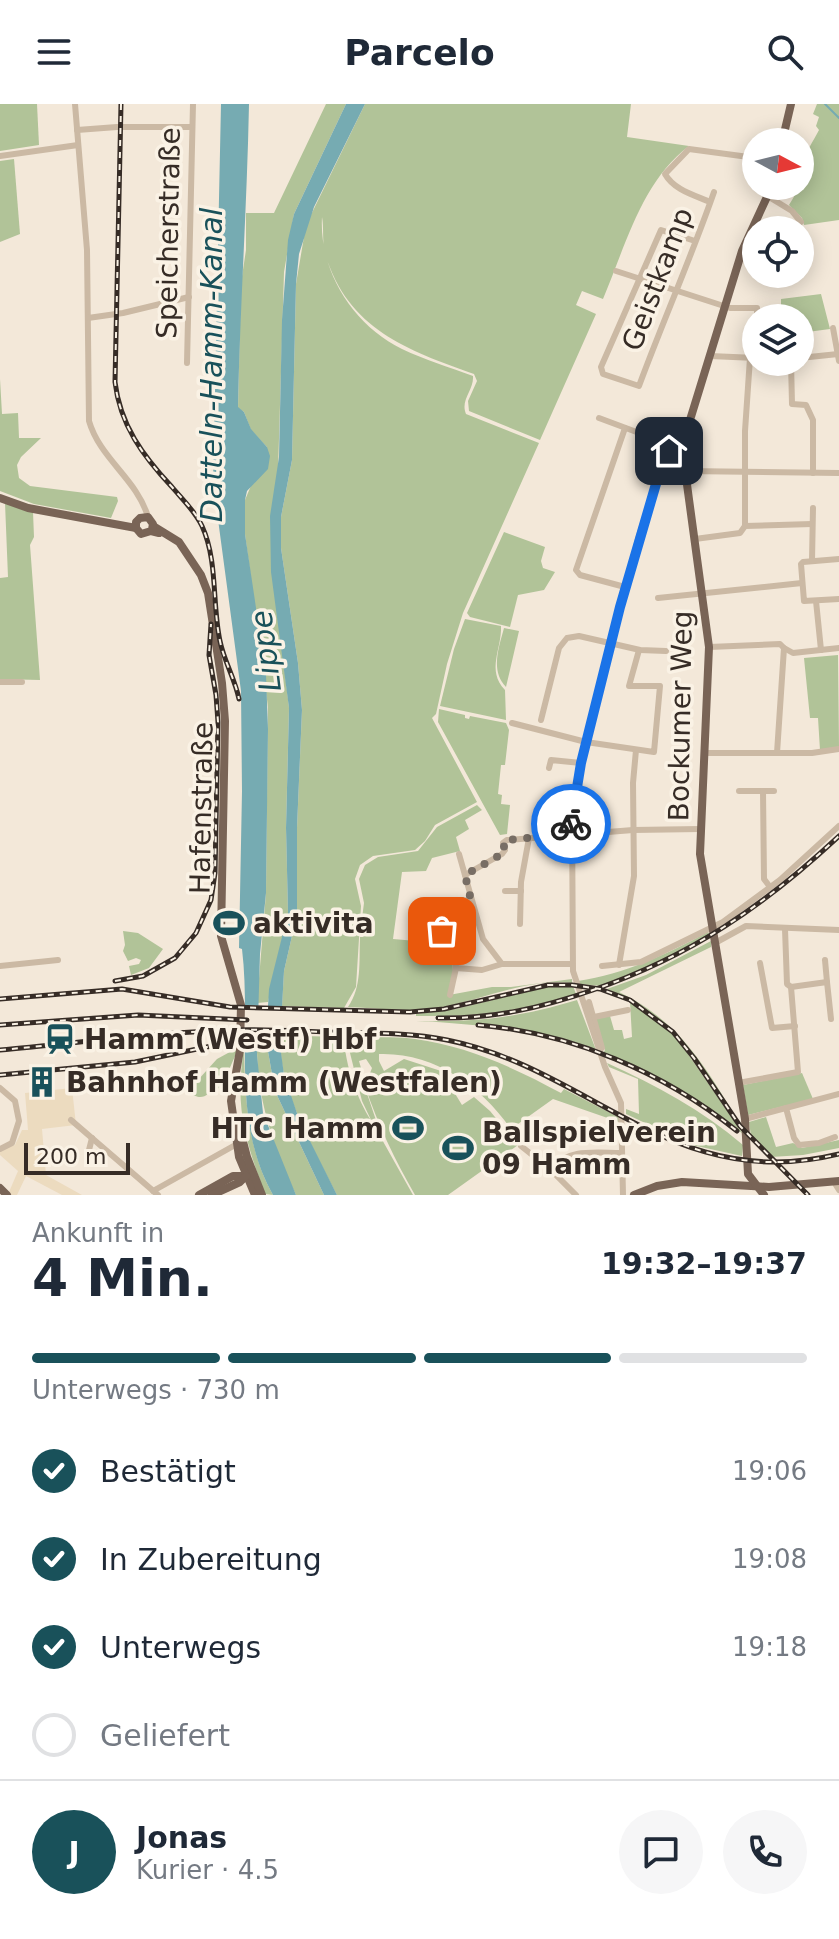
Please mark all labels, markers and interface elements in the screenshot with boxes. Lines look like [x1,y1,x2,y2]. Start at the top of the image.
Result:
icon: menu [32,30,76,74]
icon: search [763,30,807,74]
text: Parcelo [344,32,495,73]
street label: Speicherstraße [150,127,187,339]
north arrow [742,128,814,200]
map controls [742,128,814,376]
street label: Geistkamp [615,203,700,355]
water label: Datteln-Hamm-Kanal [194,207,229,522]
button: locate [742,216,814,288]
button: layers [742,304,814,376]
pin [635,417,703,485]
icon: home [647,429,691,473]
water label: Lippe [243,608,288,694]
street label: Bockumer Weg [662,610,699,822]
street label: Hafenstraße [184,722,219,894]
courier [531,784,611,864]
icon: bike [549,802,593,846]
pin [408,897,476,965]
sports icon: aktivita [212,906,246,940]
place label: aktivita [253,907,374,940]
icon: bag [420,909,464,953]
station icon: Hamm (Westf) Hbf [43,1022,77,1056]
place label: Hamm (Westf) Hbf [84,1023,377,1056]
building icon: Bahnhof Hamm (Westfalen) [25,1065,59,1099]
place label: Bahnhof Hamm (Westfalen) [66,1066,502,1099]
sports icon: HTC Hamm [391,1111,425,1145]
place label: HTC Hamm [210,1112,384,1145]
place label: Ballspielverein 09 Hamm [482,1116,716,1181]
sports icon: Ballspielverein 09 Hamm [441,1131,475,1165]
scale bar [24,1139,130,1175]
text: 200 m [36,1144,106,1169]
text: Ankunft in [32,1218,164,1248]
text: 19:32–19:37 [601,1246,807,1281]
text: 4 Min. [32,1248,213,1308]
text: Unterwegs · 730 m [32,1375,280,1405]
icon: check [32,1449,76,1493]
text: Bestätigt [100,1454,236,1489]
text: 19:06 [732,1456,807,1486]
icon: check [32,1537,76,1581]
text: In Zubereitung [100,1542,322,1577]
text: 19:08 [732,1544,807,1574]
icon: check [32,1625,76,1669]
text: Unterwegs [100,1630,261,1665]
text: 19:18 [732,1632,807,1662]
text: Geliefert [100,1718,230,1753]
button: chat [619,1810,703,1894]
button: phone [723,1810,807,1894]
text: Jonas [136,1820,227,1855]
text: J [68,1835,80,1870]
text: Kurier · 4.5 [136,1855,279,1885]

